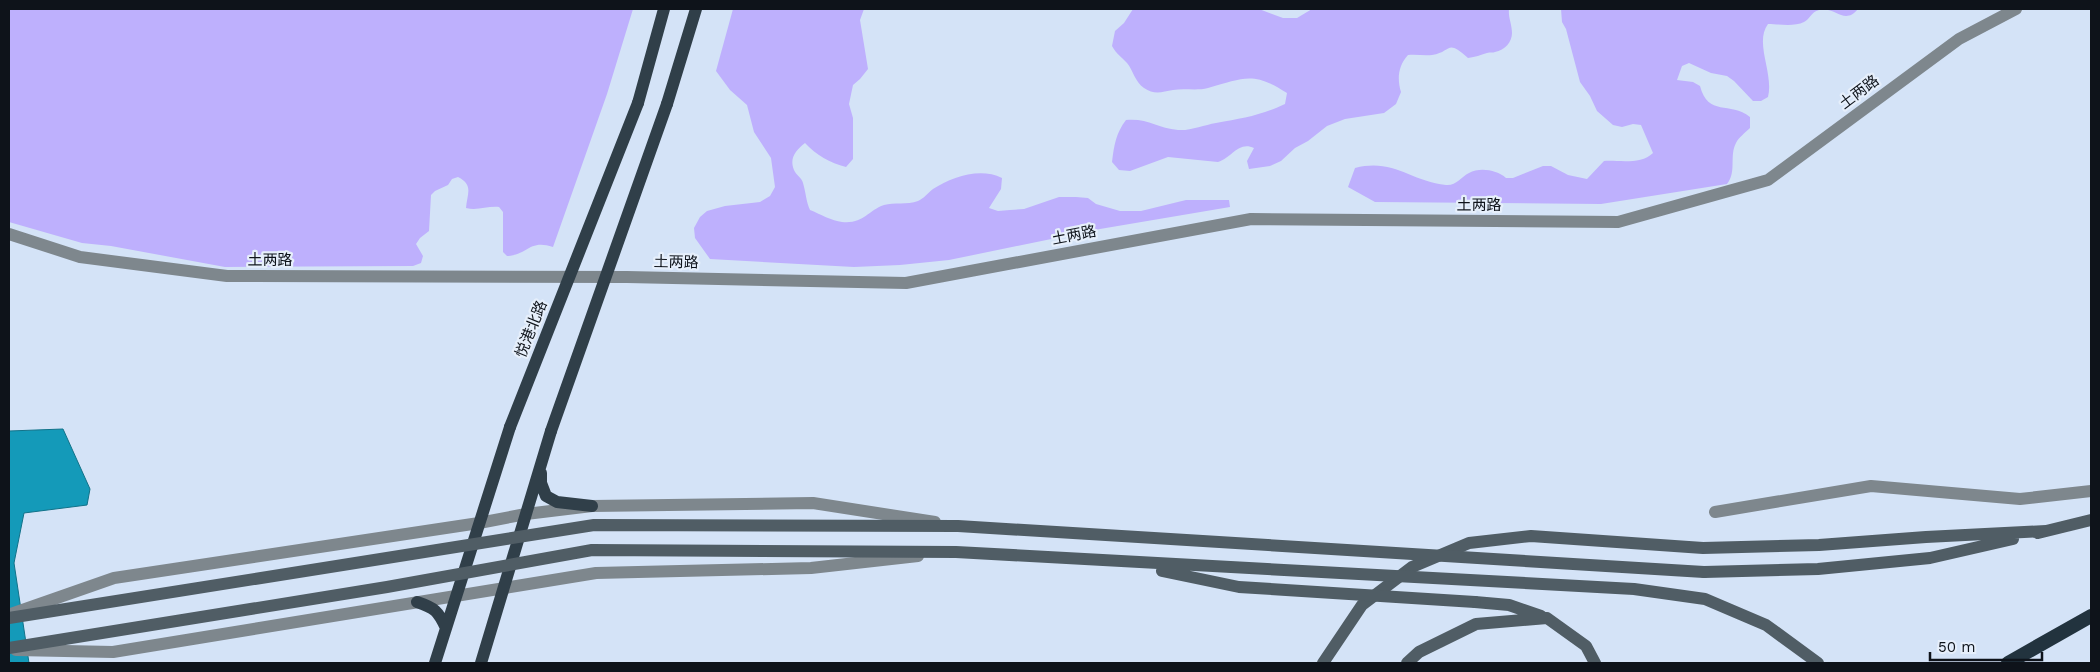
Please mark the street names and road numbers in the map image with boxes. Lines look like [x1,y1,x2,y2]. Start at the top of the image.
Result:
street label: 土两路 [1836,71,1882,113]
street label: 土两路 [1456,196,1502,214]
street label: 土两路 [1050,222,1098,248]
street label: 土两路 [247,251,293,269]
street label: 土两路 [653,253,699,271]
street label: 悦港北路 [511,298,551,360]

